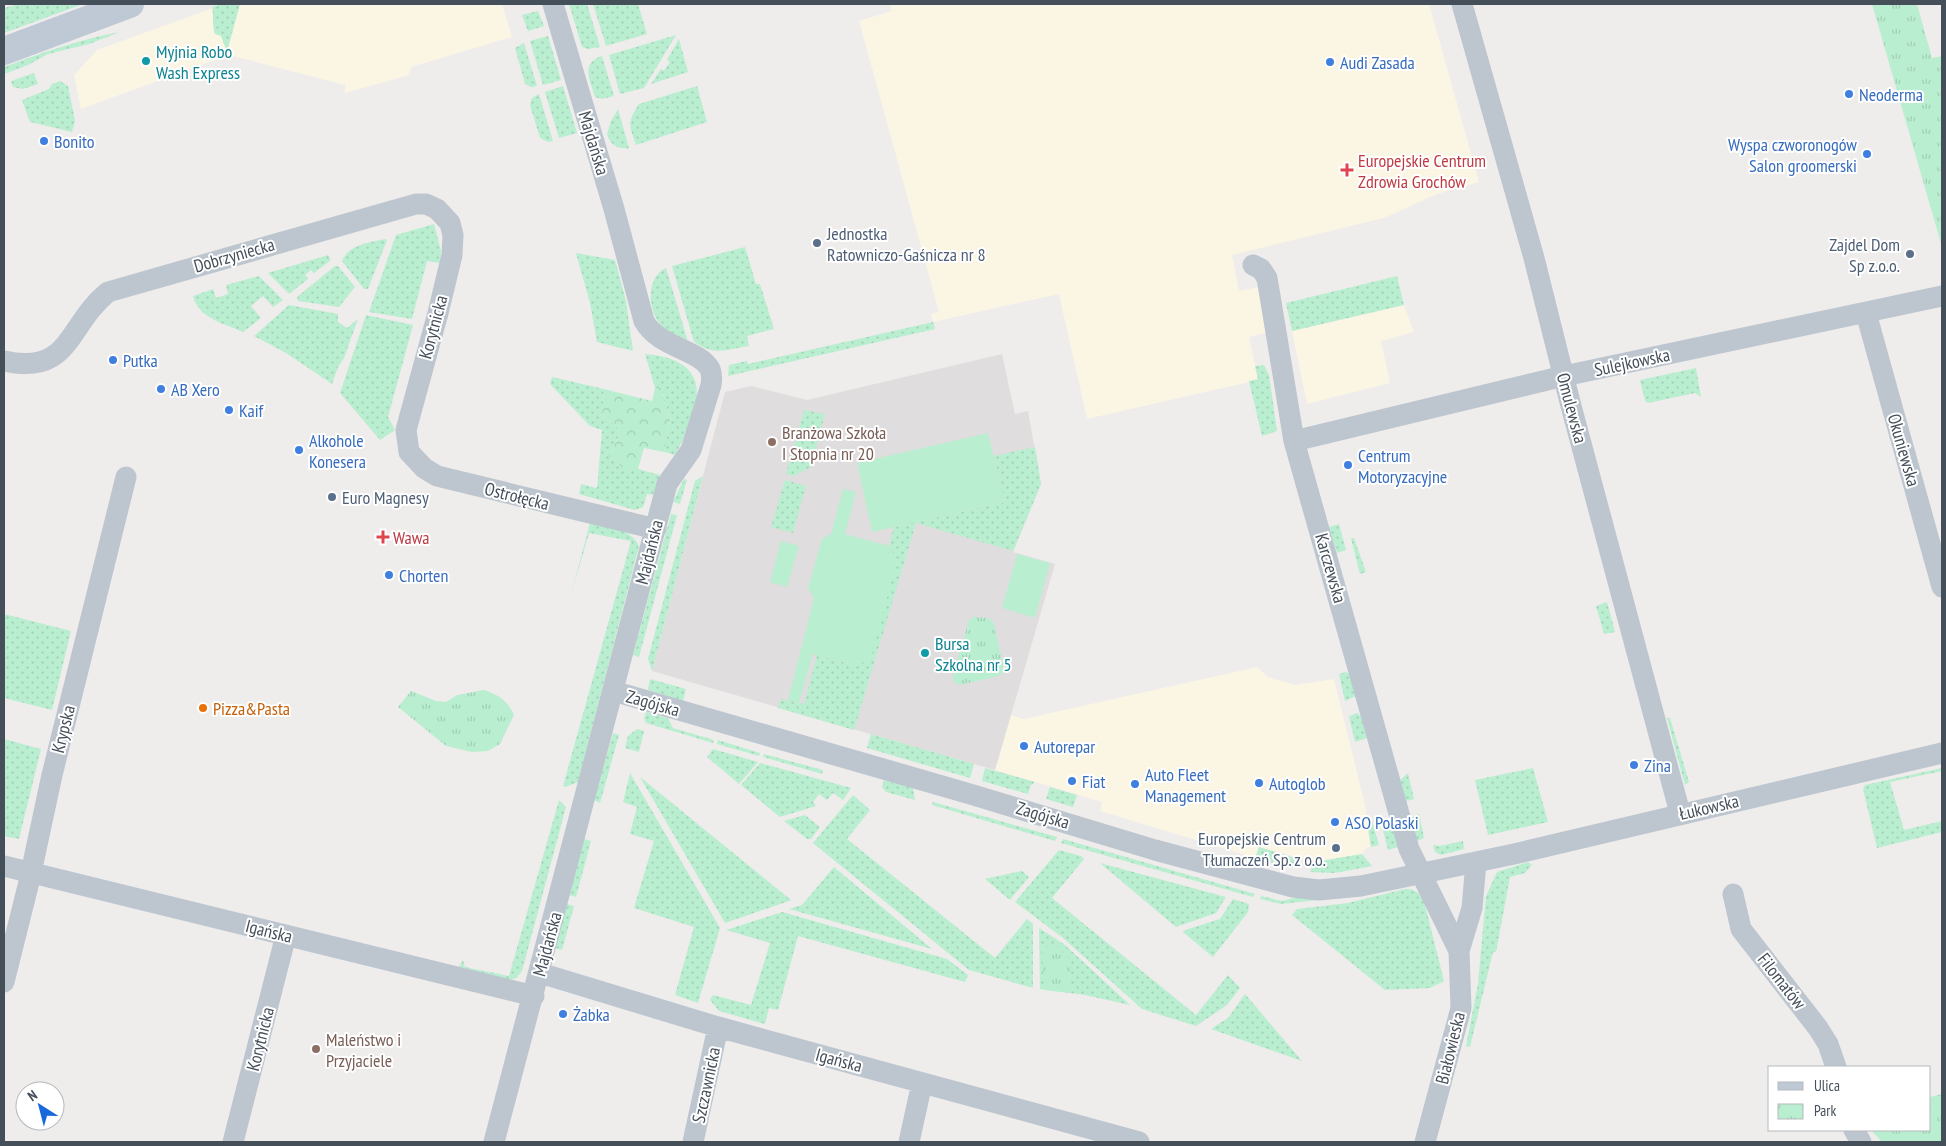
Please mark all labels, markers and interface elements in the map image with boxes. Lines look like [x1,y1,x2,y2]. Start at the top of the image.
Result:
place label: Myjnia Robo Wash Express [156,40,240,84]
place label: Audi Zasada [1340,51,1415,74]
marker: Myjnia Robo Wash Express [140,55,152,67]
marker: Audi Zasada [1324,56,1336,68]
place label: Neoderma [1859,83,1923,106]
marker: Neoderma [1843,88,1855,100]
street label: Majdańska [573,108,615,178]
place label: Bonito [54,130,95,153]
place label: Wyspa czworonogów Salon groomerski [1728,133,1857,177]
marker: Bonito [38,135,50,147]
marker: Wyspa czworonogów Salon groomerski [1861,148,1873,160]
place label: Europejskie Centrum Zdrowia Grochów [1358,149,1486,193]
marker: Europejskie Centrum Zdrowia Grochów [1340,163,1354,177]
place label: Jednostka Ratowniczo-Gaśnicza nr 8 [826,222,986,266]
street label: Dobrzyniecka [191,233,277,277]
place label: Zajdel Dom Sp z.o.o. [1829,233,1900,277]
marker: Jednostka Ratowniczo-Gaśnicza nr 8 [811,237,823,249]
marker: Zajdel Dom Sp z.o.o. [1904,248,1916,260]
street label: Korytnicka [413,293,453,361]
street label: Sulejkowska [1592,343,1672,381]
place label: Putka [123,349,158,372]
marker: Putka [107,354,119,366]
street label: Omulewska [1552,370,1592,446]
place label: AB Xero [171,378,220,401]
marker: AB Xero [155,383,167,395]
place label: Kaif [239,399,265,422]
marker: Kaif [223,404,235,416]
street label: Okuniewska [1883,411,1925,489]
place label: Branżowa Szkoła I Stopnia nr 20 [782,421,886,465]
place label: Alkohole Konesera [309,429,366,473]
marker: Branżowa Szkoła I Stopnia nr 20 [766,436,778,448]
marker: Alkohole Konesera [293,444,305,456]
place label: Centrum Motoryzacyjne [1358,444,1447,488]
marker: Centrum Motoryzacyjne [1342,459,1354,471]
street label: Ostrołęcka [482,477,552,515]
place label: Euro Magnesy [342,486,429,509]
marker: Euro Magnesy [326,491,338,503]
street label: Majdańska [630,517,668,587]
place label: Wawa [393,526,430,549]
marker: Wawa [377,531,389,543]
street label: Karczewska [1310,531,1352,605]
place label: Chorten [399,564,448,587]
marker: Chorten [383,569,395,581]
place label: Bursa Szkolna nr 5 [935,632,1012,676]
marker: Bursa Szkolna nr 5 [919,647,931,659]
street label: Zagójska [624,684,682,722]
place label: Pizza&Pasta [213,697,290,720]
marker: Pizza&Pasta [197,702,209,714]
street label: Krypska [46,703,80,755]
place label: Autorepar [1034,735,1095,758]
marker: Autorepar [1018,740,1030,752]
place label: Zina [1644,754,1671,777]
marker: Zina [1628,759,1640,771]
place label: Auto Fleet Management [1145,763,1226,807]
place label: Fiat [1082,770,1106,793]
place label: Autoglob [1269,772,1326,795]
marker: Fiat [1066,775,1078,787]
marker: Autoglob [1253,777,1265,789]
marker: Auto Fleet Management [1129,778,1141,790]
street label: Łukowska [1677,789,1741,825]
street label: Zagójska [1014,796,1072,834]
place label: ASO Polaski [1345,811,1419,834]
marker: ASO Polaski [1329,816,1341,828]
place label: Europejskie Centrum Tłumaczeń Sp. z o.o. [1198,827,1326,871]
marker: Europejskie Centrum Tłumaczeń Sp. z o.o. [1330,842,1342,854]
street label: Majdańska [527,909,567,979]
street label: Igańska [243,914,295,948]
street label: Filomatów [1753,948,1811,1014]
place label: Żabka [573,1003,610,1026]
street label: Korytnicka [241,1005,279,1073]
marker: Żabka [557,1008,569,1020]
street label: Białowieska [1430,1009,1470,1087]
place label: Maleństwo i Przyjaciele [326,1028,401,1072]
marker: Maleństwo i Przyjaciele [310,1043,322,1055]
street label: Igańska [813,1043,865,1077]
street label: Szczawnicka [687,1045,725,1125]
legend [1768,1066,1931,1131]
text: Ulica [1814,1076,1840,1095]
north arrow [15,1081,65,1131]
text: N [24,1086,41,1105]
text: Park [1814,1101,1836,1120]

